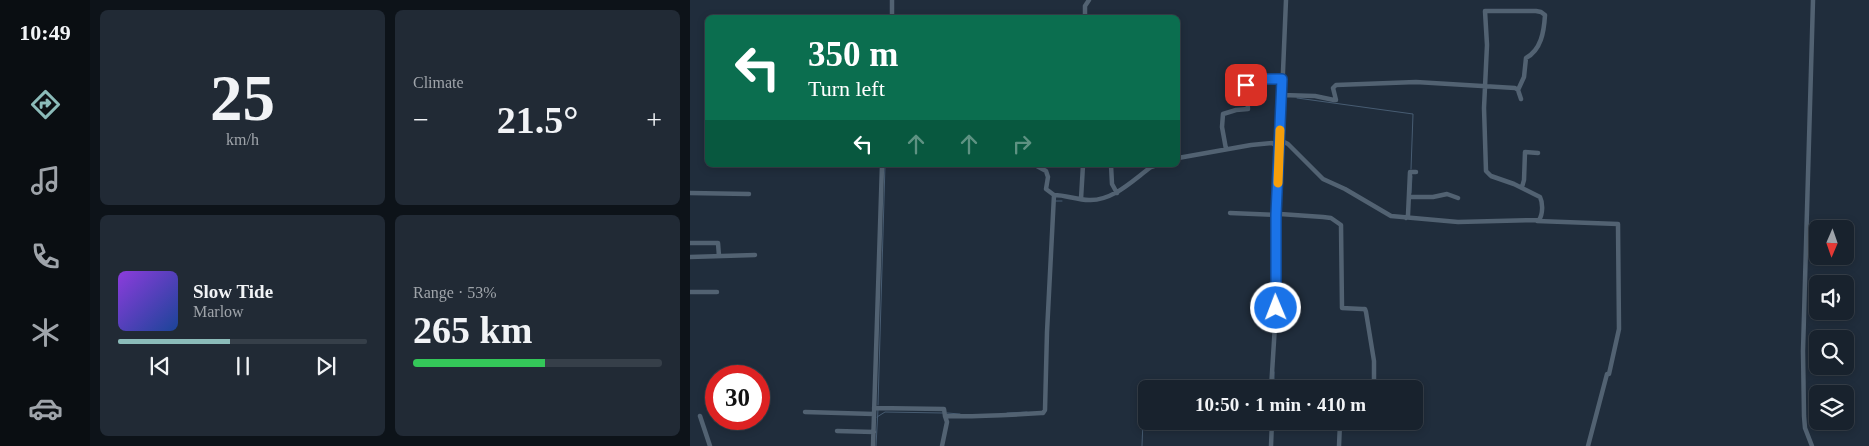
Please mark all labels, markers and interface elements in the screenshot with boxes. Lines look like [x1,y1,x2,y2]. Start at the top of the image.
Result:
text: 10:49 [19,20,71,45]
icon: left [725,35,790,100]
text: 350 m [808,35,898,74]
text: 25 [210,62,275,134]
pin [1225,64,1267,106]
icon: arrive [1232,71,1260,99]
text: Climate [413,74,464,91]
text: Turn left [808,76,885,101]
icon: directions [28,87,63,122]
text: 21.5° [497,99,578,141]
text: − [413,104,429,135]
text: + [646,104,662,135]
icon: left [849,130,877,158]
icon: ahead [902,130,930,158]
icon: ahead [955,130,983,158]
icon: right [1008,130,1036,158]
text: km/h [226,131,259,148]
icon: music [28,163,63,198]
north arrow [1809,220,1854,265]
map controls [1809,220,1854,430]
icon: phone [28,239,63,274]
button: sound [1809,275,1854,320]
text: Slow Tide [193,281,273,302]
position arrow [1249,281,1301,333]
text: Range · 53% [413,284,497,301]
text: Marlow [193,303,244,320]
text: 265 km [413,309,532,351]
icon: climate [28,315,63,350]
button: search [1809,330,1854,375]
icon: previous [146,352,174,380]
icon: pause [229,352,257,380]
icon: next [312,352,340,380]
speed limit sign: 30 [705,365,770,430]
button: layers [1809,385,1854,430]
icon: car [28,391,63,426]
text: 10:50 · 1 min · 410 m [1195,394,1366,415]

